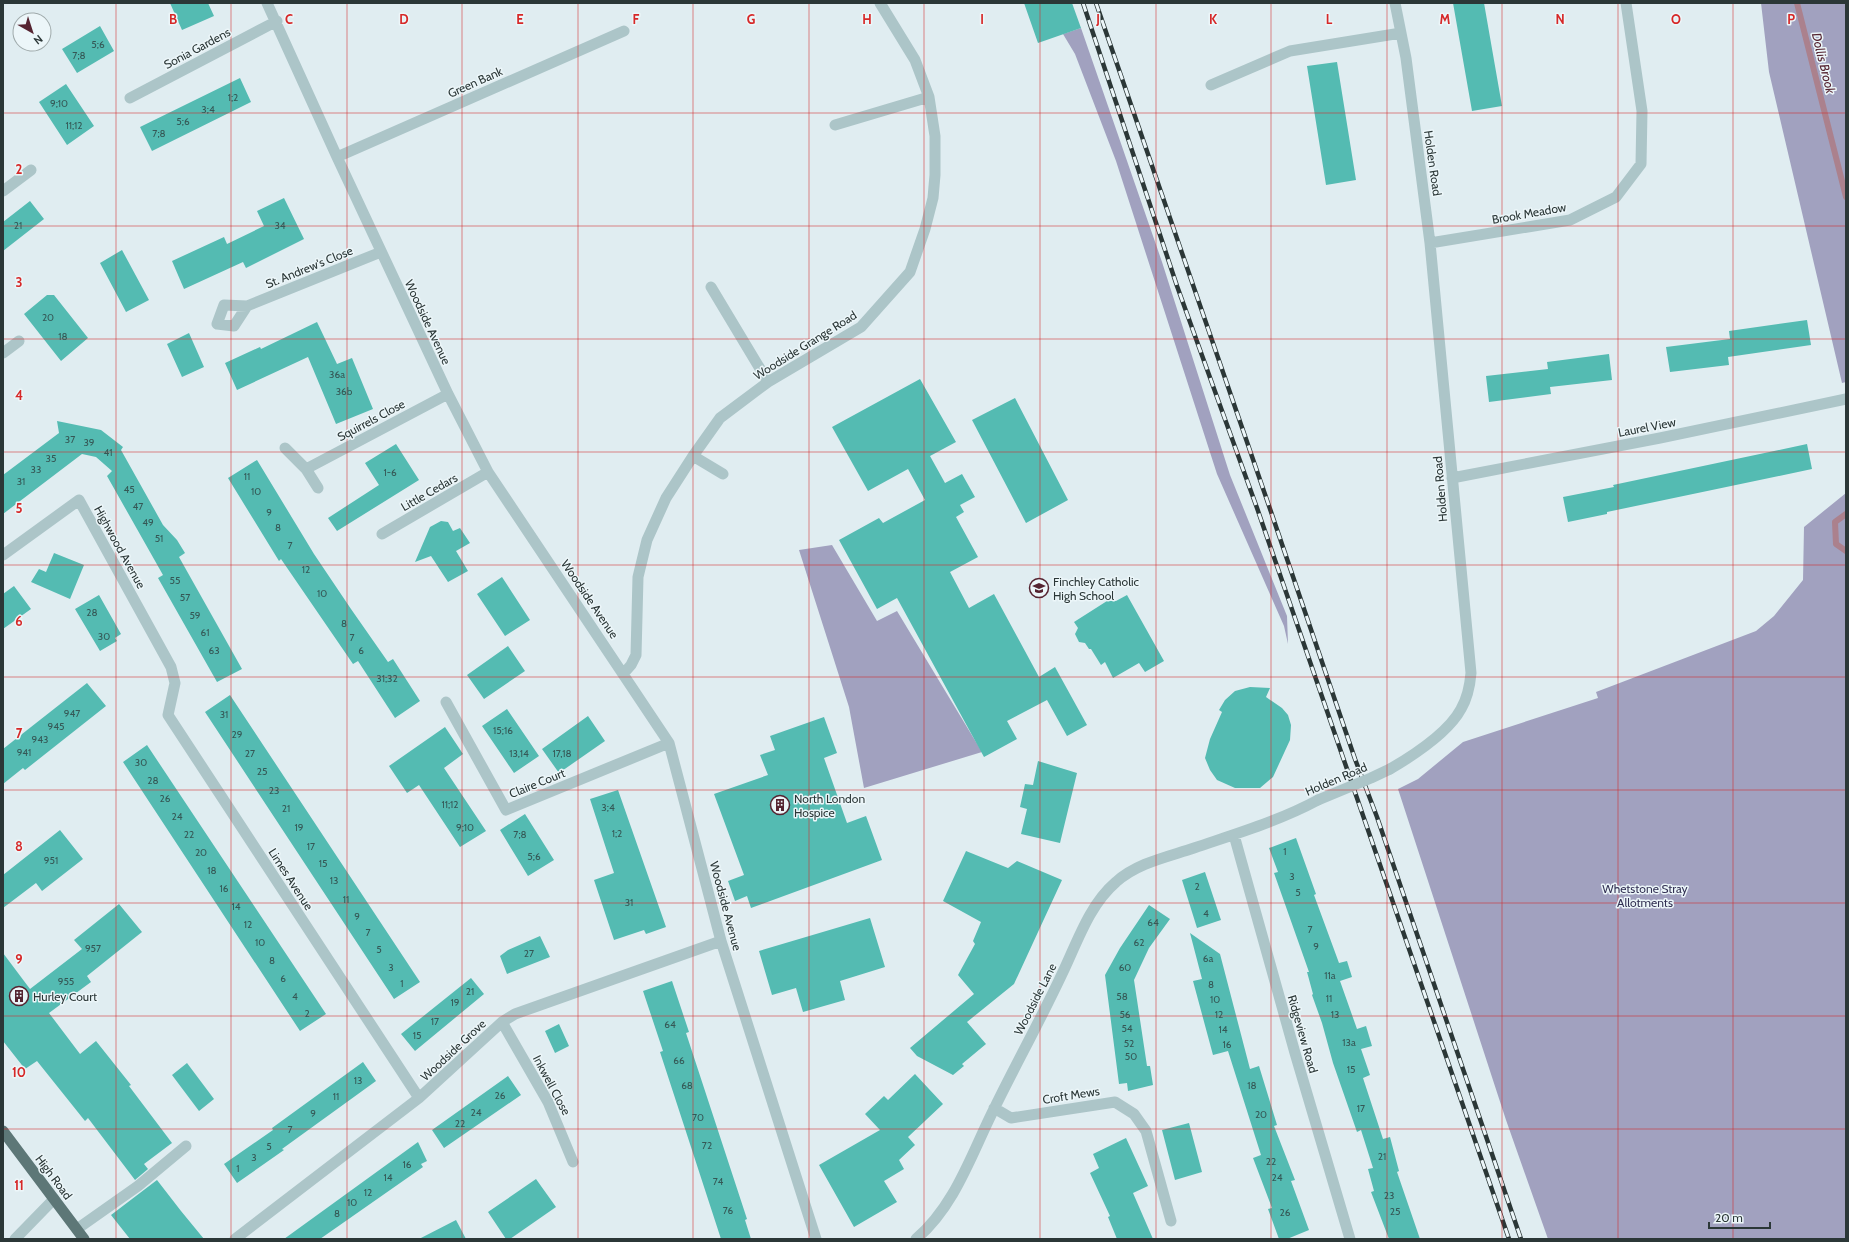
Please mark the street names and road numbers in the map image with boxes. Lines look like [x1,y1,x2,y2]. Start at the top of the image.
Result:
street label: Sonia Gardens [161,24,233,72]
street label: Green Bank [445,63,505,101]
street label: Holden Road [1421,129,1445,197]
street label: Brook Meadow [1491,199,1568,227]
street label: St. Andrew's Close [263,243,355,291]
street label: Woodside Avenue [402,277,454,367]
street label: Woodside Grange Road [751,307,859,383]
street label: Squirrels Close [335,396,407,444]
street label: Laurel View [1617,414,1677,440]
street label: Holden Road [1430,456,1450,522]
street label: Little Cedars [398,470,460,514]
street label: Highwood Avenue [91,503,149,591]
street label: Woodside Avenue [558,557,622,641]
street label: Holden Road [1303,759,1369,799]
street label: Claire Court [507,765,567,801]
street label: Limes Avenue [265,845,317,913]
street label: Woodside Avenue [707,860,745,952]
street label: Woodside Lane [1011,961,1059,1037]
street label: Ridgeview Road [1285,993,1321,1075]
street label: Woodside Grove [417,1016,489,1084]
street label: Inkwell Close [530,1052,574,1118]
street label: Croft Mews [1041,1083,1101,1107]
street label: High Road [32,1152,76,1202]

